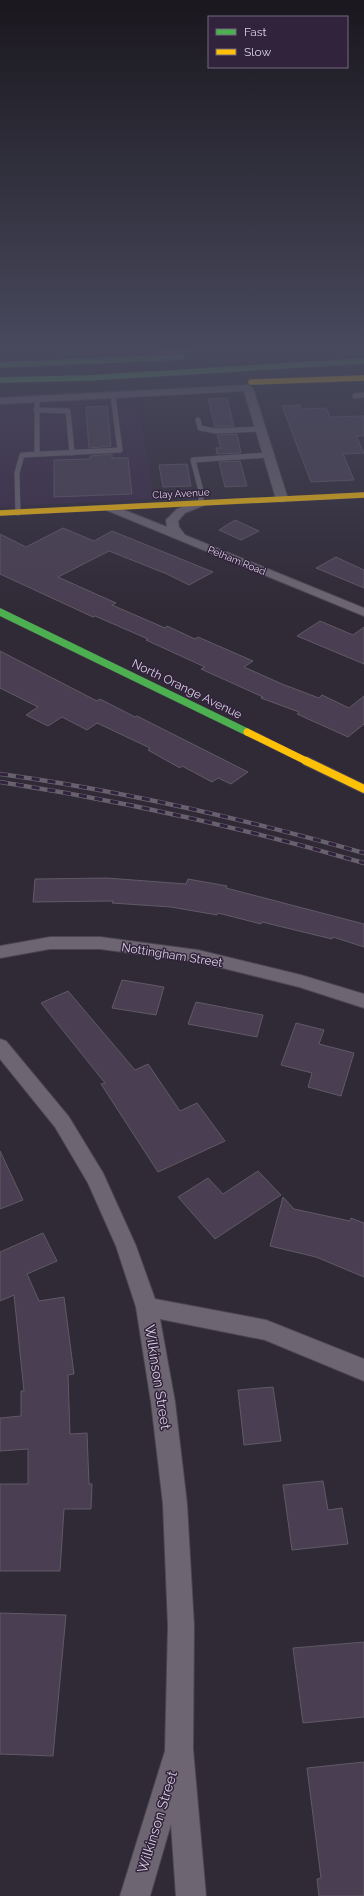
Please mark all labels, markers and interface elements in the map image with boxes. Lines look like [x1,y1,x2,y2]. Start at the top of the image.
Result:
legend [208,16,348,68]
text: Fast [244,25,267,39]
text: Slow [244,45,271,59]
street label: Clay Avenue [152,486,210,500]
street label: Pelham Road [206,544,267,577]
street label: North Orange Avenue [130,656,244,722]
street label: Nottingham Street [120,940,224,970]
street label: Wilkinson Street [142,1324,174,1431]
street label: Wilkinson Street [134,1769,180,1875]

